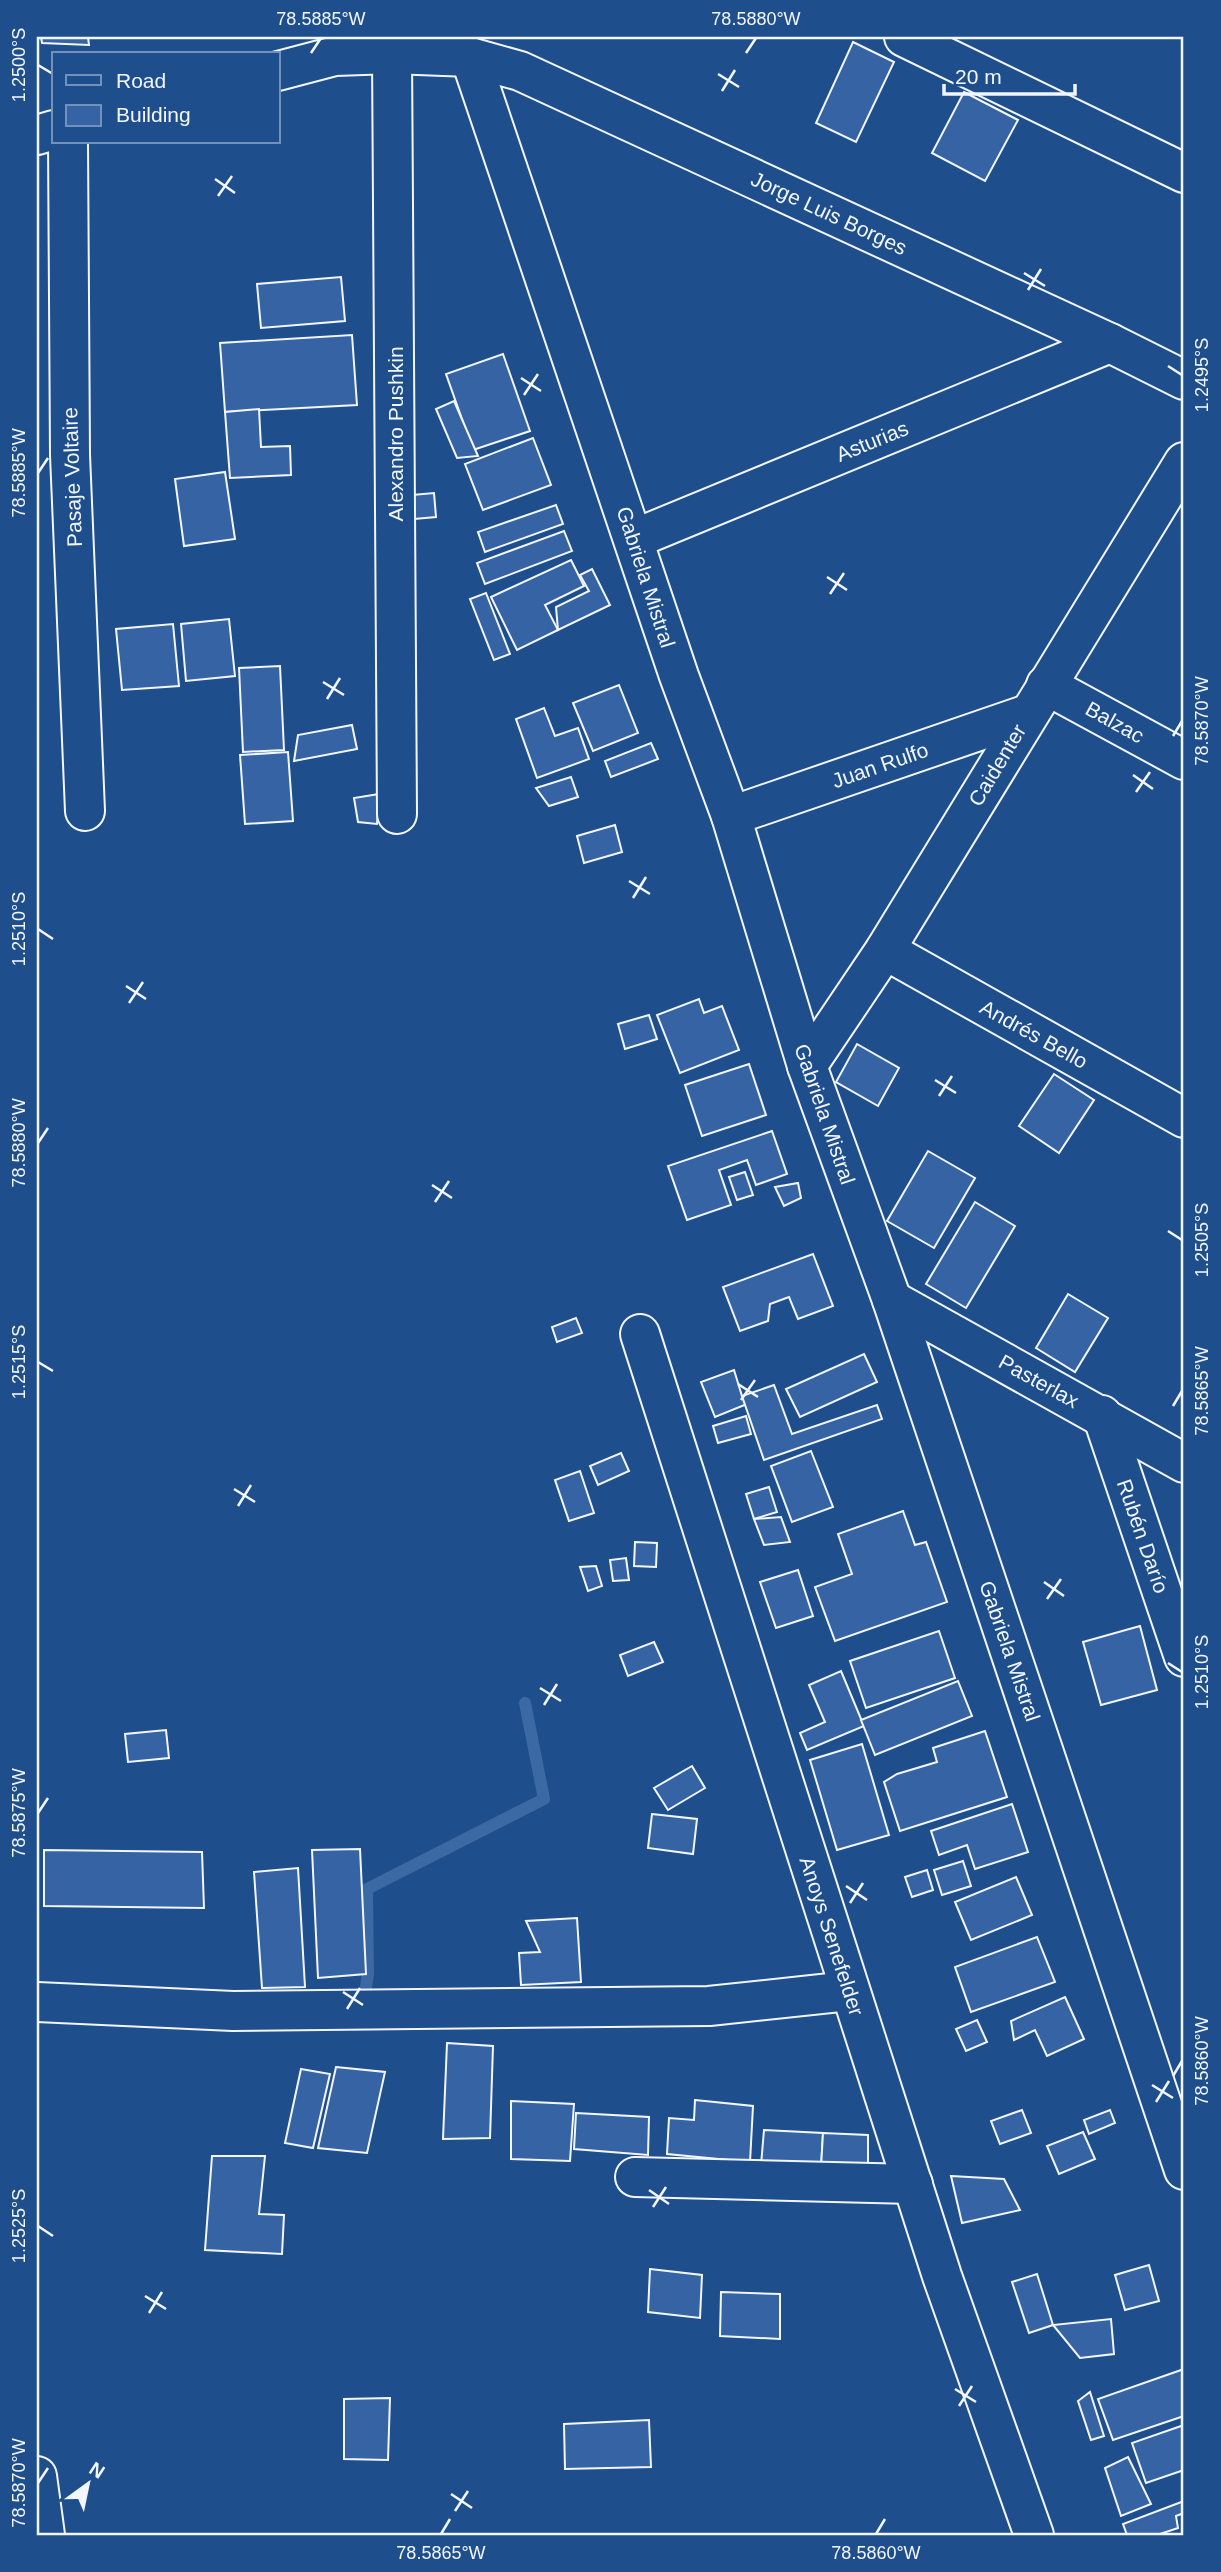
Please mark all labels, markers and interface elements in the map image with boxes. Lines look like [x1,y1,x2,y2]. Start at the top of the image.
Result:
text: 78.5885°W [276,9,366,29]
text: 78.5880°W [711,9,801,29]
text: 1.2500°S [9,28,29,102]
legend [52,52,280,144]
scale bar [944,52,1076,96]
text: 20 m [955,65,1002,88]
text: Road [116,69,166,92]
text: Building [116,103,191,126]
street label: Jorge Luis Borges [747,167,911,259]
text: 1.2495°S [1192,338,1212,412]
street label: Alexandro Pushkin [384,346,407,522]
street label: Pasaje Voltaire [58,407,86,547]
street label: Asturias [833,416,911,466]
text: 78.5885°W [9,428,29,518]
street label: Gabriela Mistral [612,504,680,650]
text: 78.5870°W [1192,676,1212,766]
street label: Balzac [1082,697,1148,747]
street label: Caidenter [964,720,1030,810]
street label: Juan Rulfo [829,738,931,792]
text: 1.2510°S [9,892,29,966]
street label: Andrés Bello [976,995,1092,1073]
street label: Gabriela Mistral [790,1041,860,1187]
text: 78.5880°W [9,1098,29,1188]
text: 1.2505°S [1192,1203,1212,1277]
text: 1.2515°S [9,1325,29,1399]
text: 78.5865°W [1192,1346,1212,1436]
street label: Pasterlax [995,1350,1083,1413]
street label: Rubén Darío [1113,1476,1173,1596]
street label: Gabriela Mistral [975,1578,1045,1724]
text: 1.2510°S [1192,1635,1212,1709]
text: 78.5875°W [9,1768,29,1858]
street label: Anoys Senefelder [795,1854,869,2018]
text: 78.5860°W [1192,2016,1212,2106]
text: 1.2525°S [9,2189,29,2263]
text: 78.5870°W [9,2438,29,2528]
north arrow [52,2450,122,2520]
text: N [86,2458,108,2483]
text: 78.5865°W [396,2543,486,2563]
text: 78.5860°W [831,2543,921,2563]

